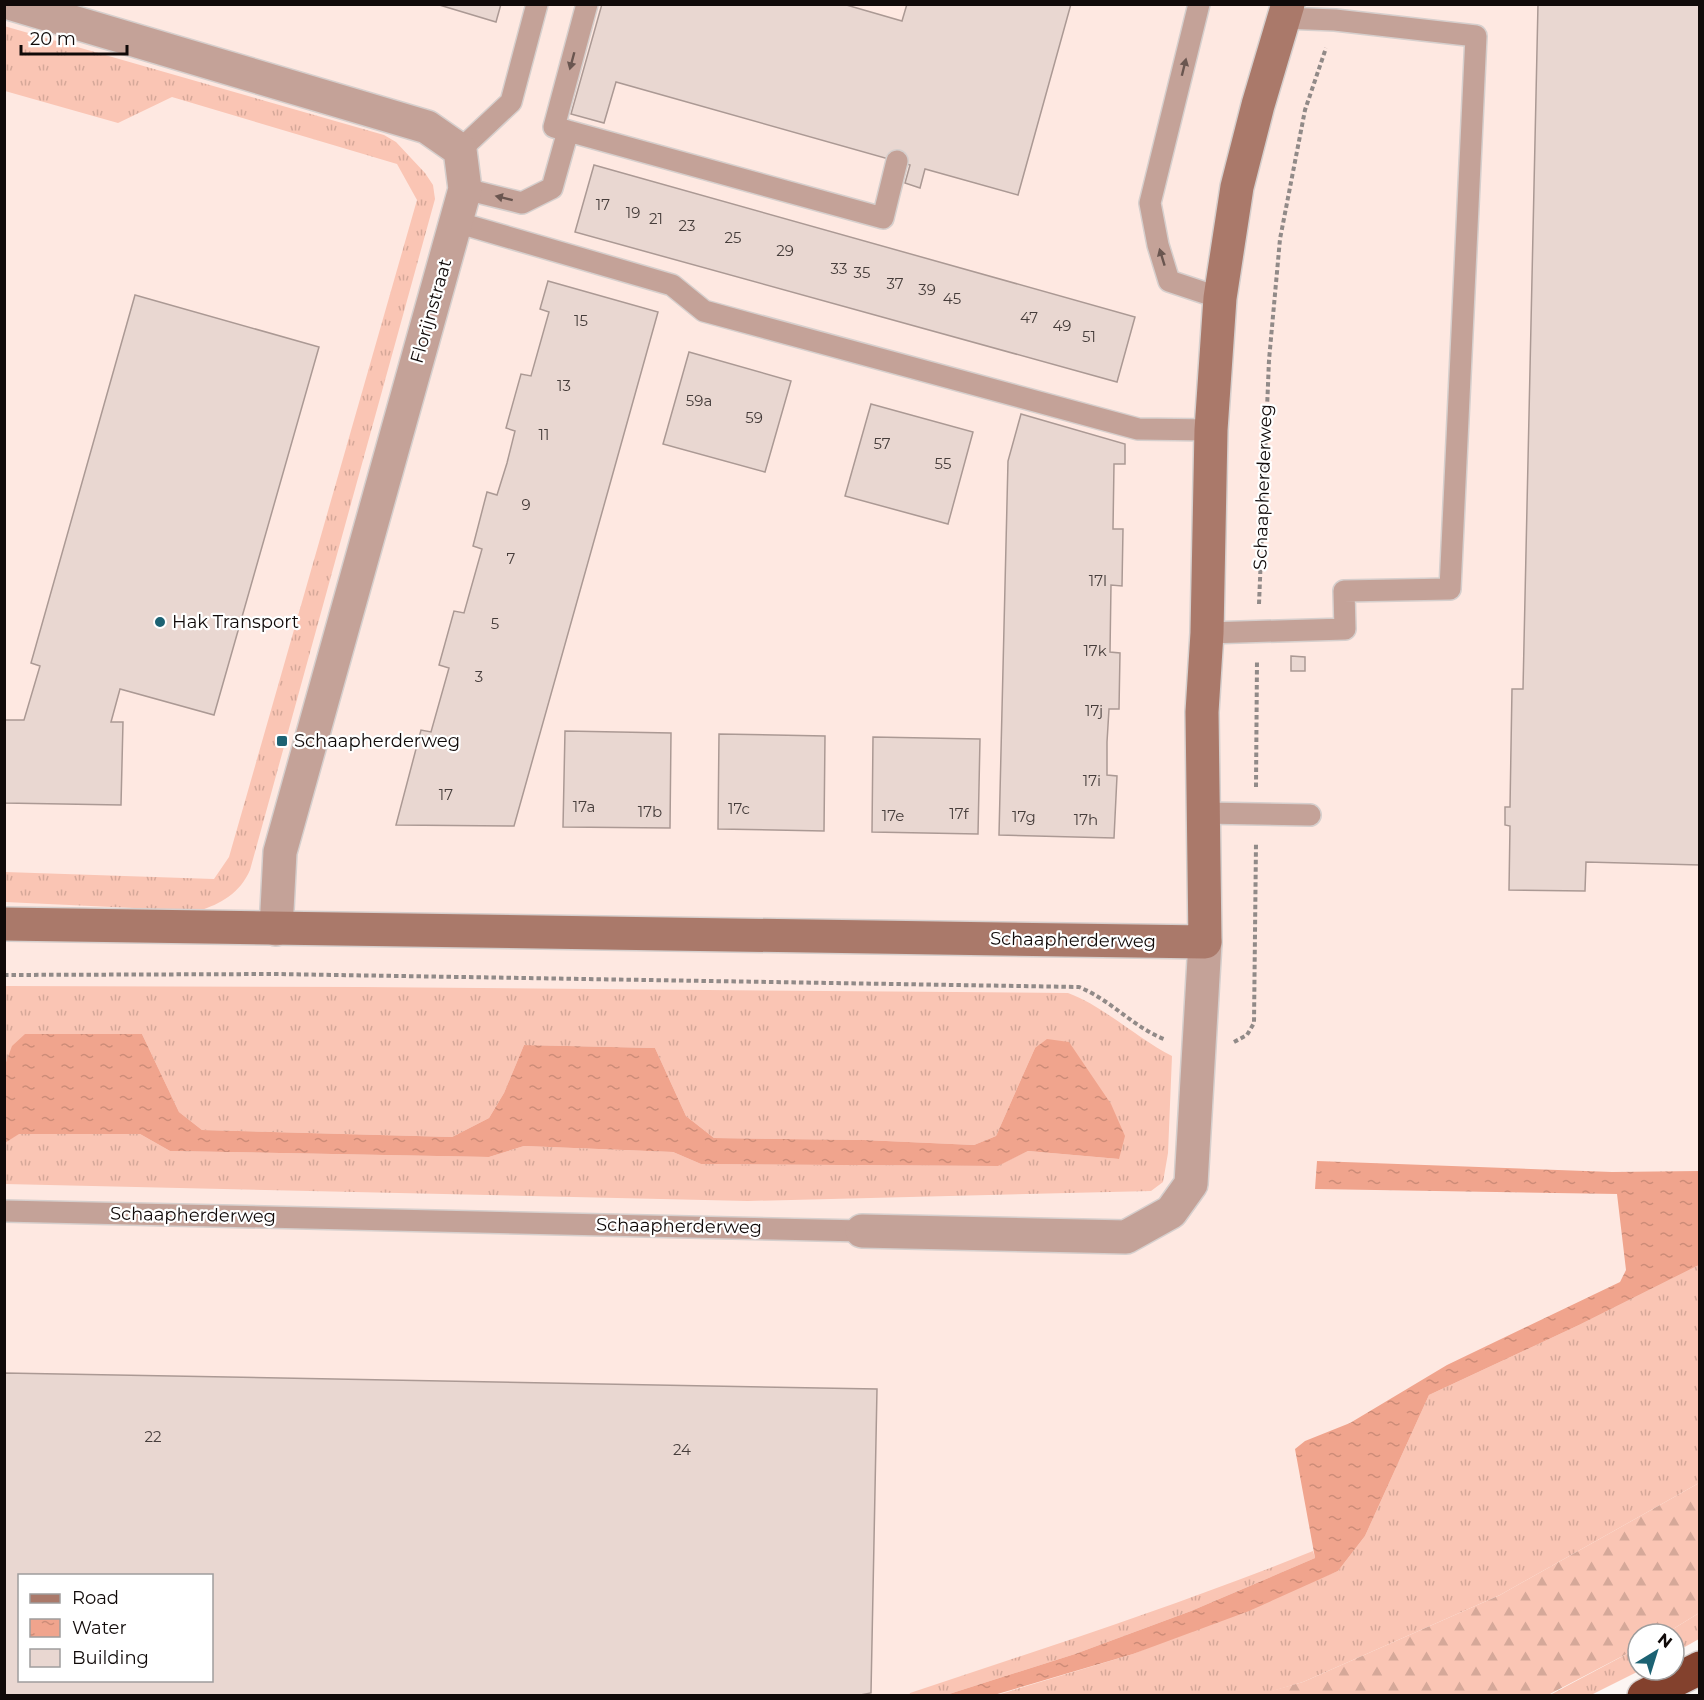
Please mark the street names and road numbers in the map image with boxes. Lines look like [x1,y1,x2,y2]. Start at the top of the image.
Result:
street label: Florijnstraat [406,256,456,366]
street label: Schaapherderweg [1249,404,1277,570]
street label: Schaapherderweg [990,928,1156,952]
street label: Schaapherderweg [110,1203,276,1227]
street label: Schaapherderweg [596,1214,762,1238]

